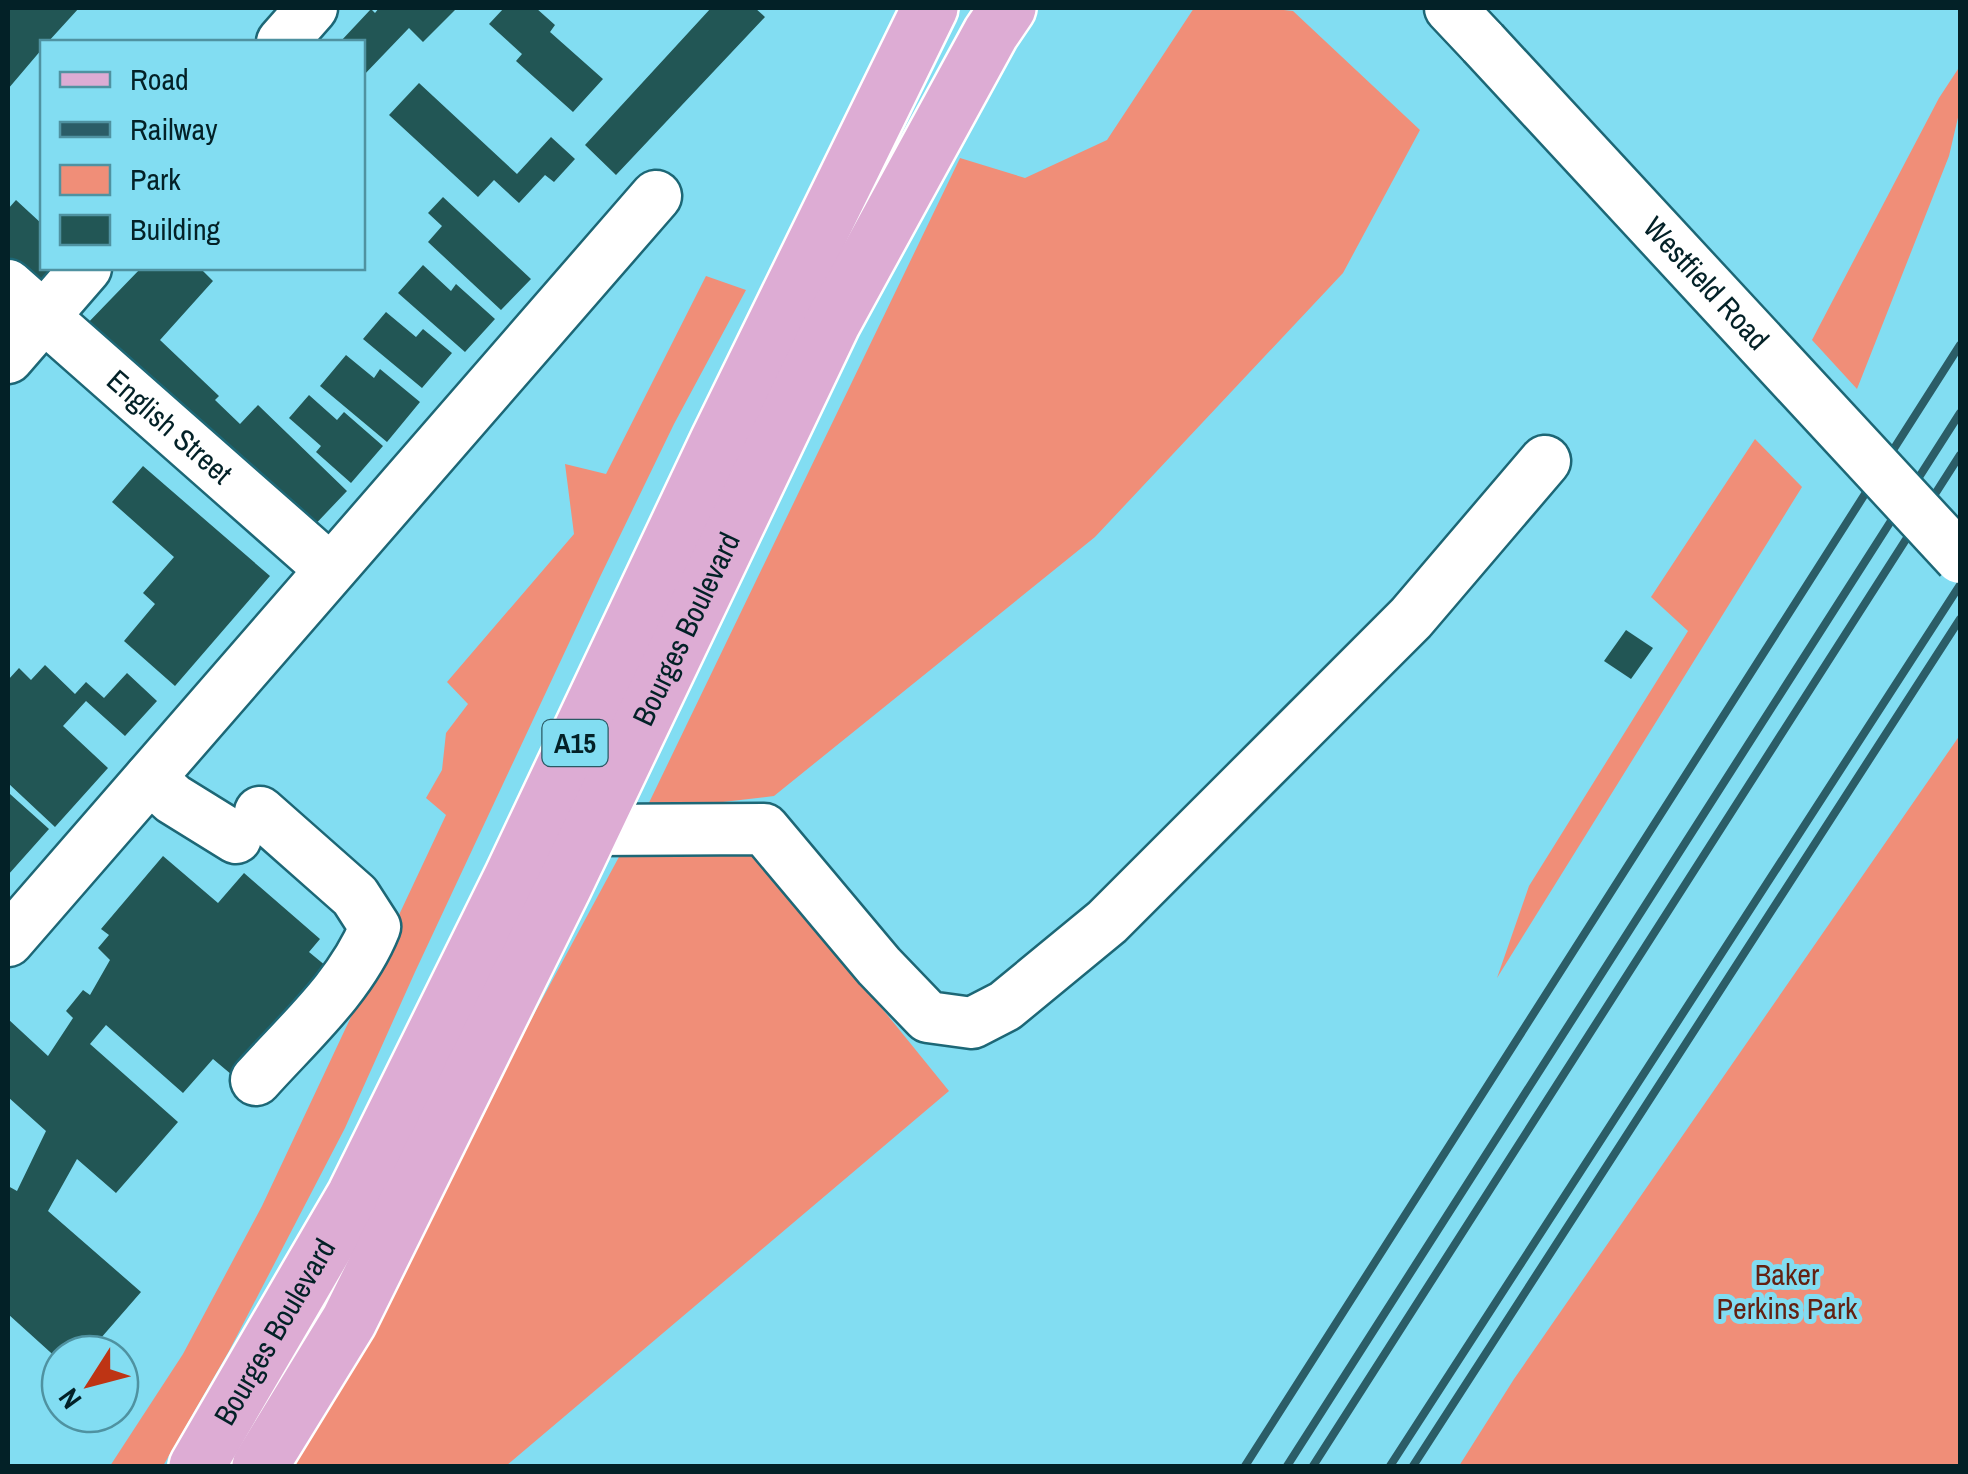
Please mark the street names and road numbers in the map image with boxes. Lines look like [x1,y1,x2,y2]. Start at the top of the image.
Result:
street label: Westfield Road [1635,208,1778,358]
street label: English Street [99,360,241,493]
street label: Bourges Boulevard [623,526,749,732]
road number: A15 [542,720,608,766]
street label: Bourges Boulevard [204,1231,344,1432]

